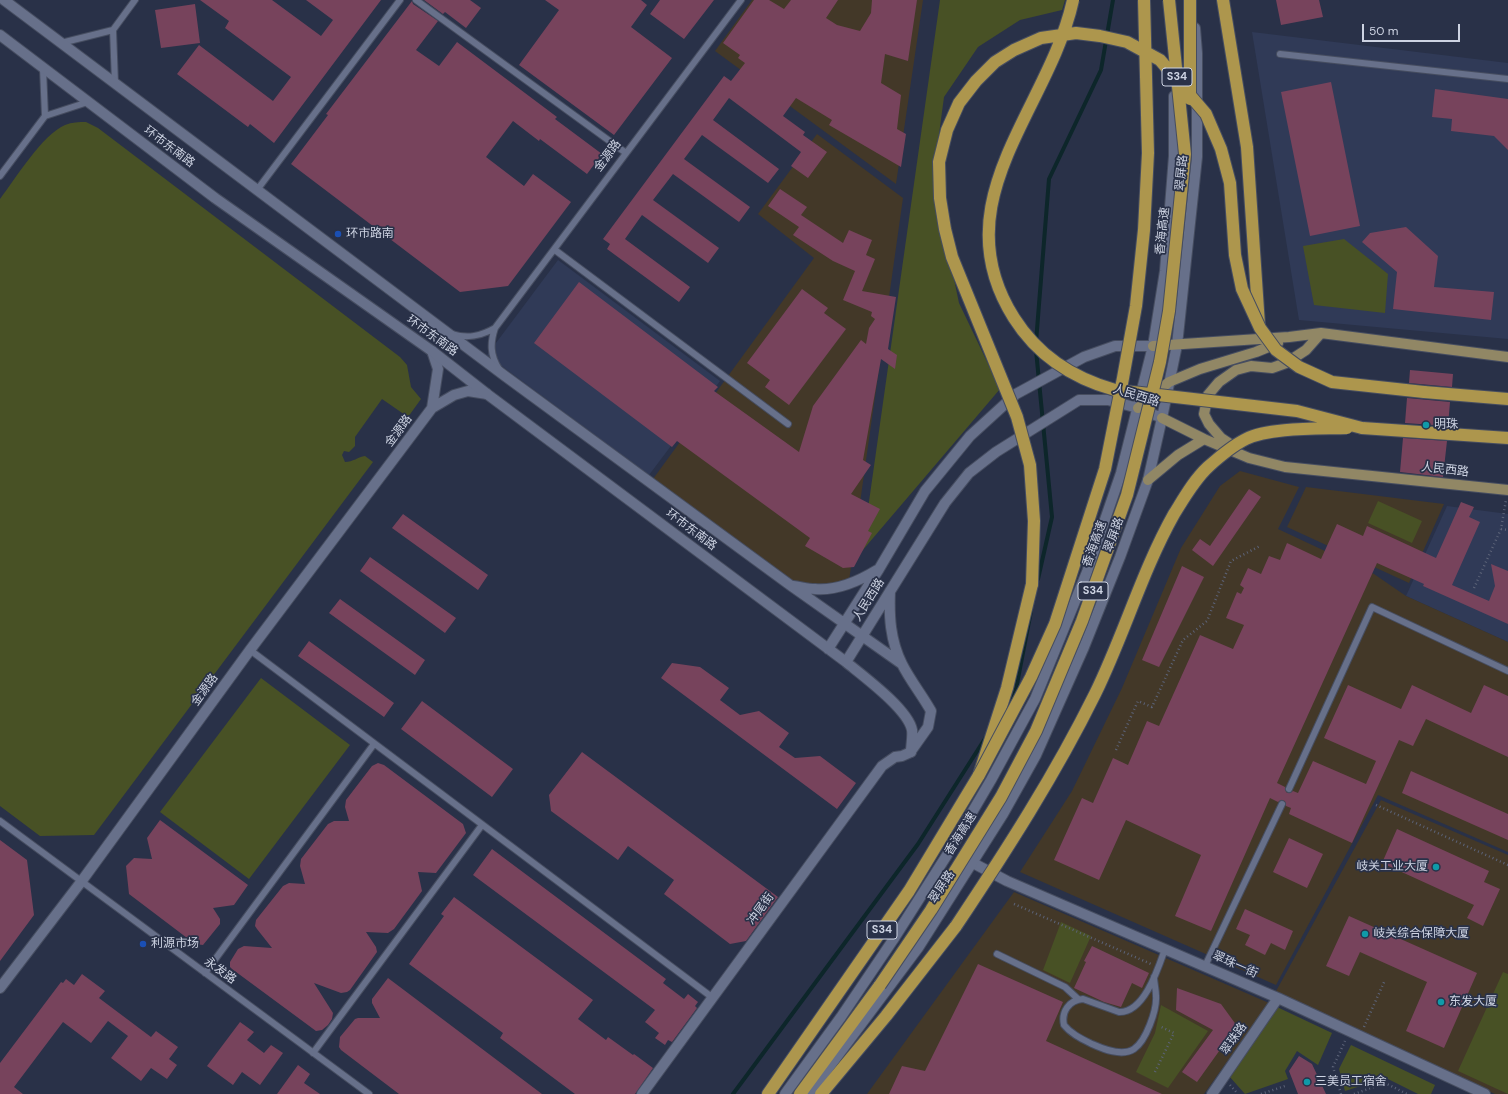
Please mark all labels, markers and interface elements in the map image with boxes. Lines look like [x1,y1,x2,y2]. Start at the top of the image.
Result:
scale bar [1364,16,1462,42]
text: 50 m [1369,23,1398,39]
road number: S34 [1162,68,1192,86]
street label: 环市东南路 [141,123,197,171]
street label: 金源路 [591,137,625,175]
street label: 翠屏路 [1173,154,1191,192]
street label: 香海高速 [1153,206,1173,256]
place label: 环市路南 [346,227,394,241]
marker: 环市路南 [333,229,343,239]
street label: 环市东南路 [403,313,461,359]
street label: 人民西路 [1111,382,1161,410]
street label: 金源路 [382,412,416,450]
place label: 明珠 [1434,418,1458,432]
marker: 明珠 [1421,420,1431,430]
street label: 人民西路 [1420,460,1470,480]
street label: 环市东南路 [663,506,719,554]
street label: 翠屏路 [1101,516,1127,554]
street label: 香海高速 [1080,519,1110,569]
street label: 人民西路 [850,576,888,624]
road number: S34 [1078,582,1108,600]
street label: 金源路 [189,671,221,709]
street label: 香海高速 [942,810,980,858]
place label: 岐关工业大厦 [1356,860,1428,874]
marker: 岐关工业大厦 [1431,862,1441,872]
street label: 翠屏路 [926,868,958,906]
street label: 冲尾街 [745,890,777,928]
road number: S34 [867,921,897,939]
place label: 岐关综合保障大厦 [1373,927,1469,941]
marker: 岐关综合保障大厦 [1360,929,1370,939]
place label: 利源市场 [151,937,199,951]
marker: 利源市场 [138,939,148,949]
street label: 翠珠一街 [1210,949,1260,981]
street label: 永发路 [201,955,239,987]
place label: 东发大厦 [1449,995,1497,1009]
marker: 东发大厦 [1436,997,1446,1007]
street label: 翠珠路 [1218,1020,1250,1058]
place label: 三美员工宿舍 [1315,1075,1387,1089]
marker: 三美员工宿舍 [1302,1077,1312,1087]

